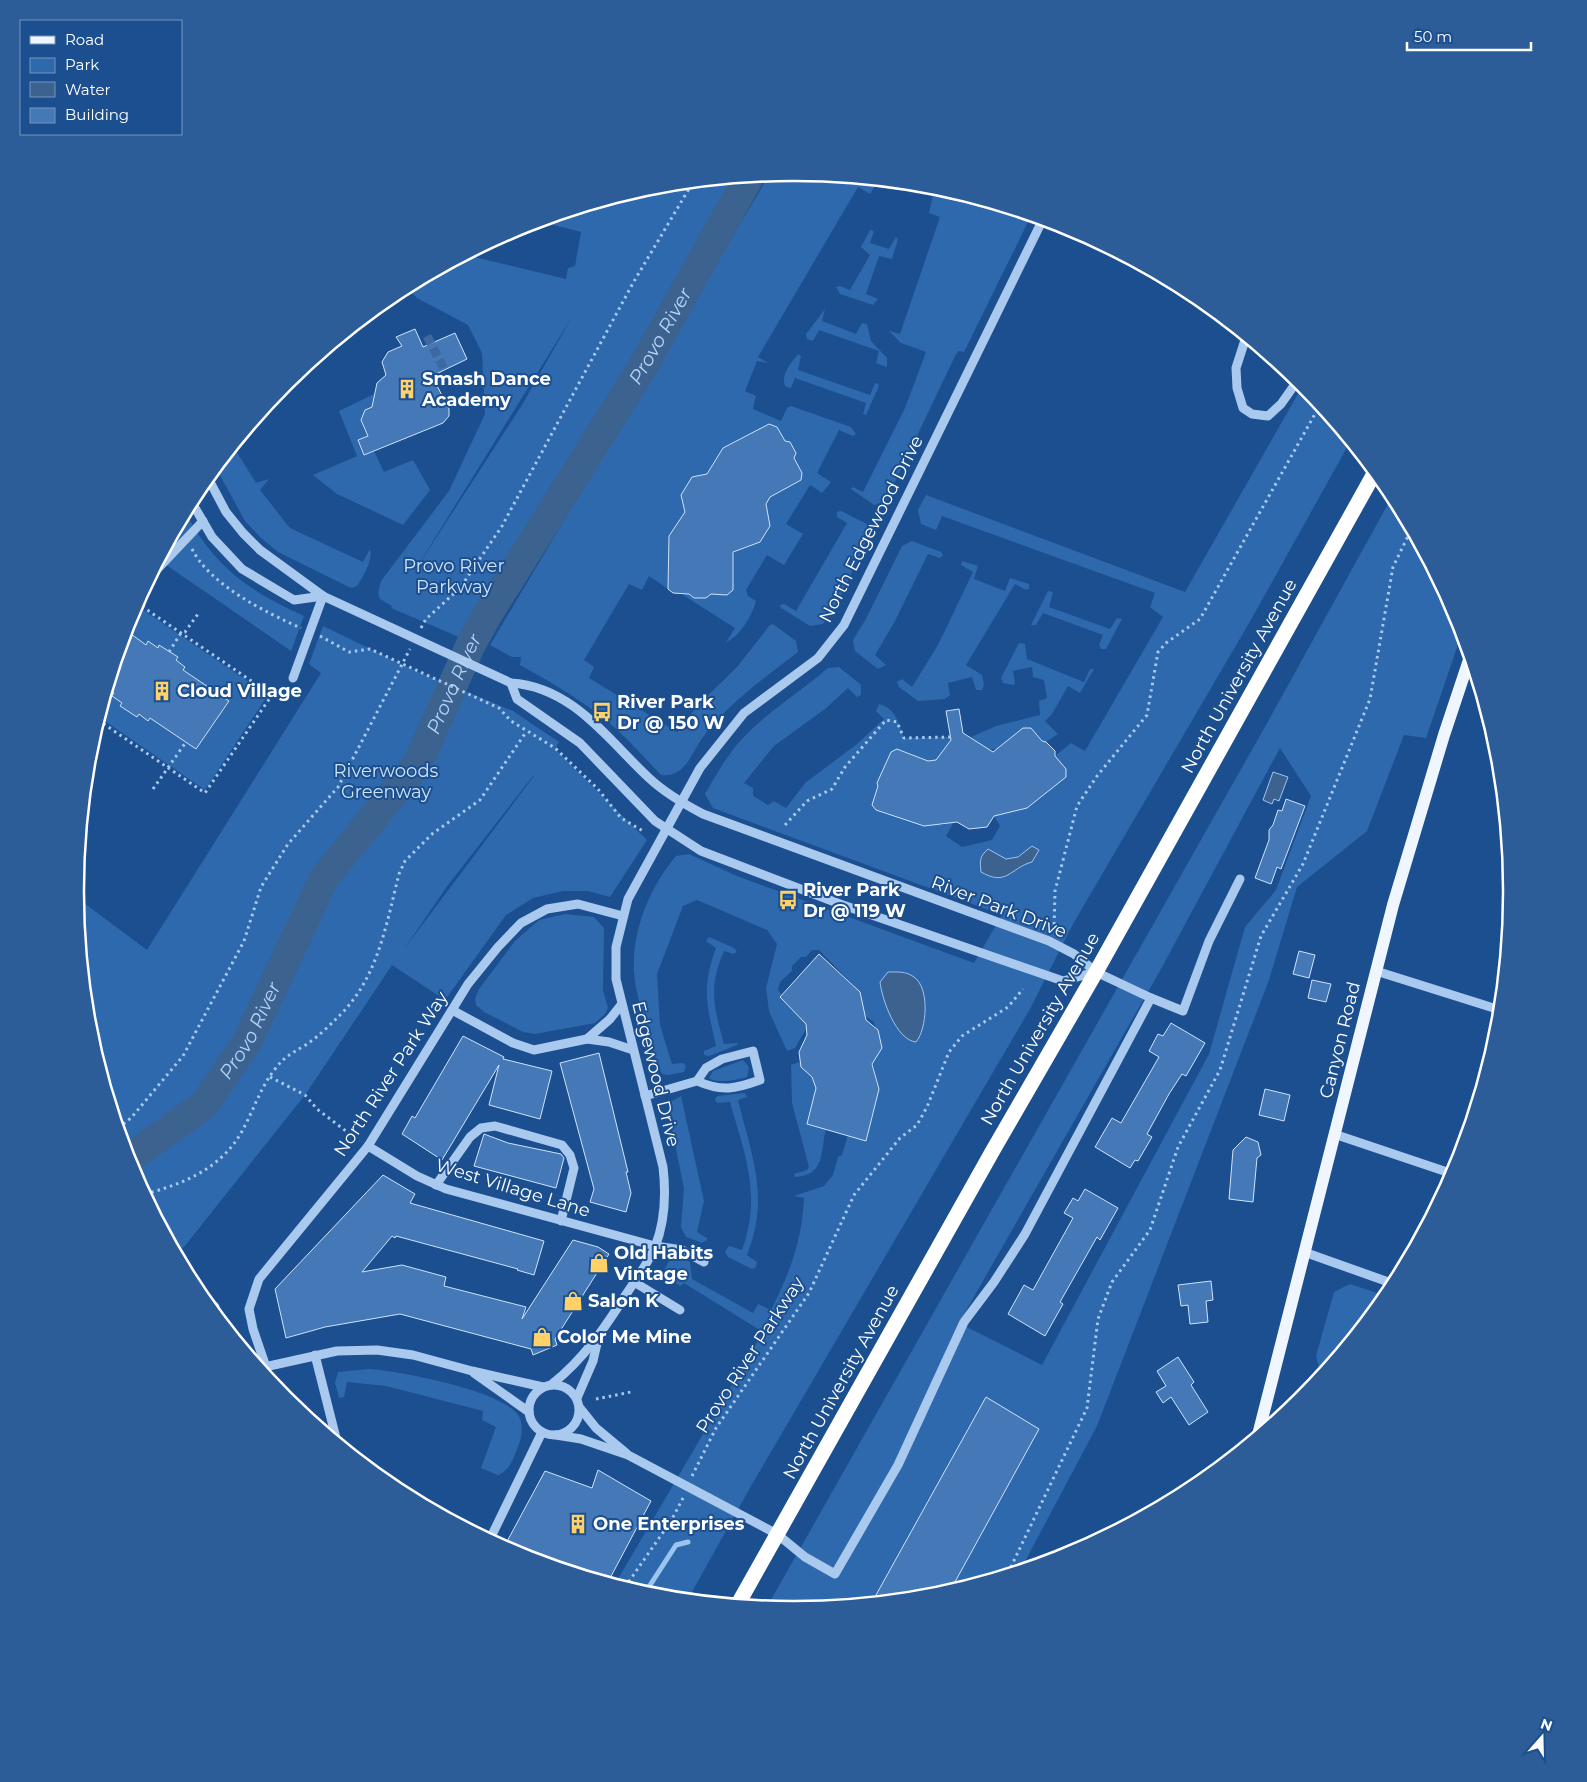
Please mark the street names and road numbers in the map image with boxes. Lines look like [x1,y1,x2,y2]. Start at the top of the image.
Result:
street label: North Edgewood Drive [814,432,928,626]
street label: North University Avenue [1176,575,1302,777]
street label: River Park Drive [928,871,1070,943]
street label: North University Avenue [976,929,1104,1129]
street label: Canyon Road [1315,979,1365,1101]
street label: North River Park Way [329,987,453,1161]
street label: Edgewood Drive [627,999,685,1149]
street label: West Village Lane [433,1154,593,1222]
street label: Provo River Parkway [691,1272,809,1437]
street label: North University Avenue [778,1281,904,1483]

